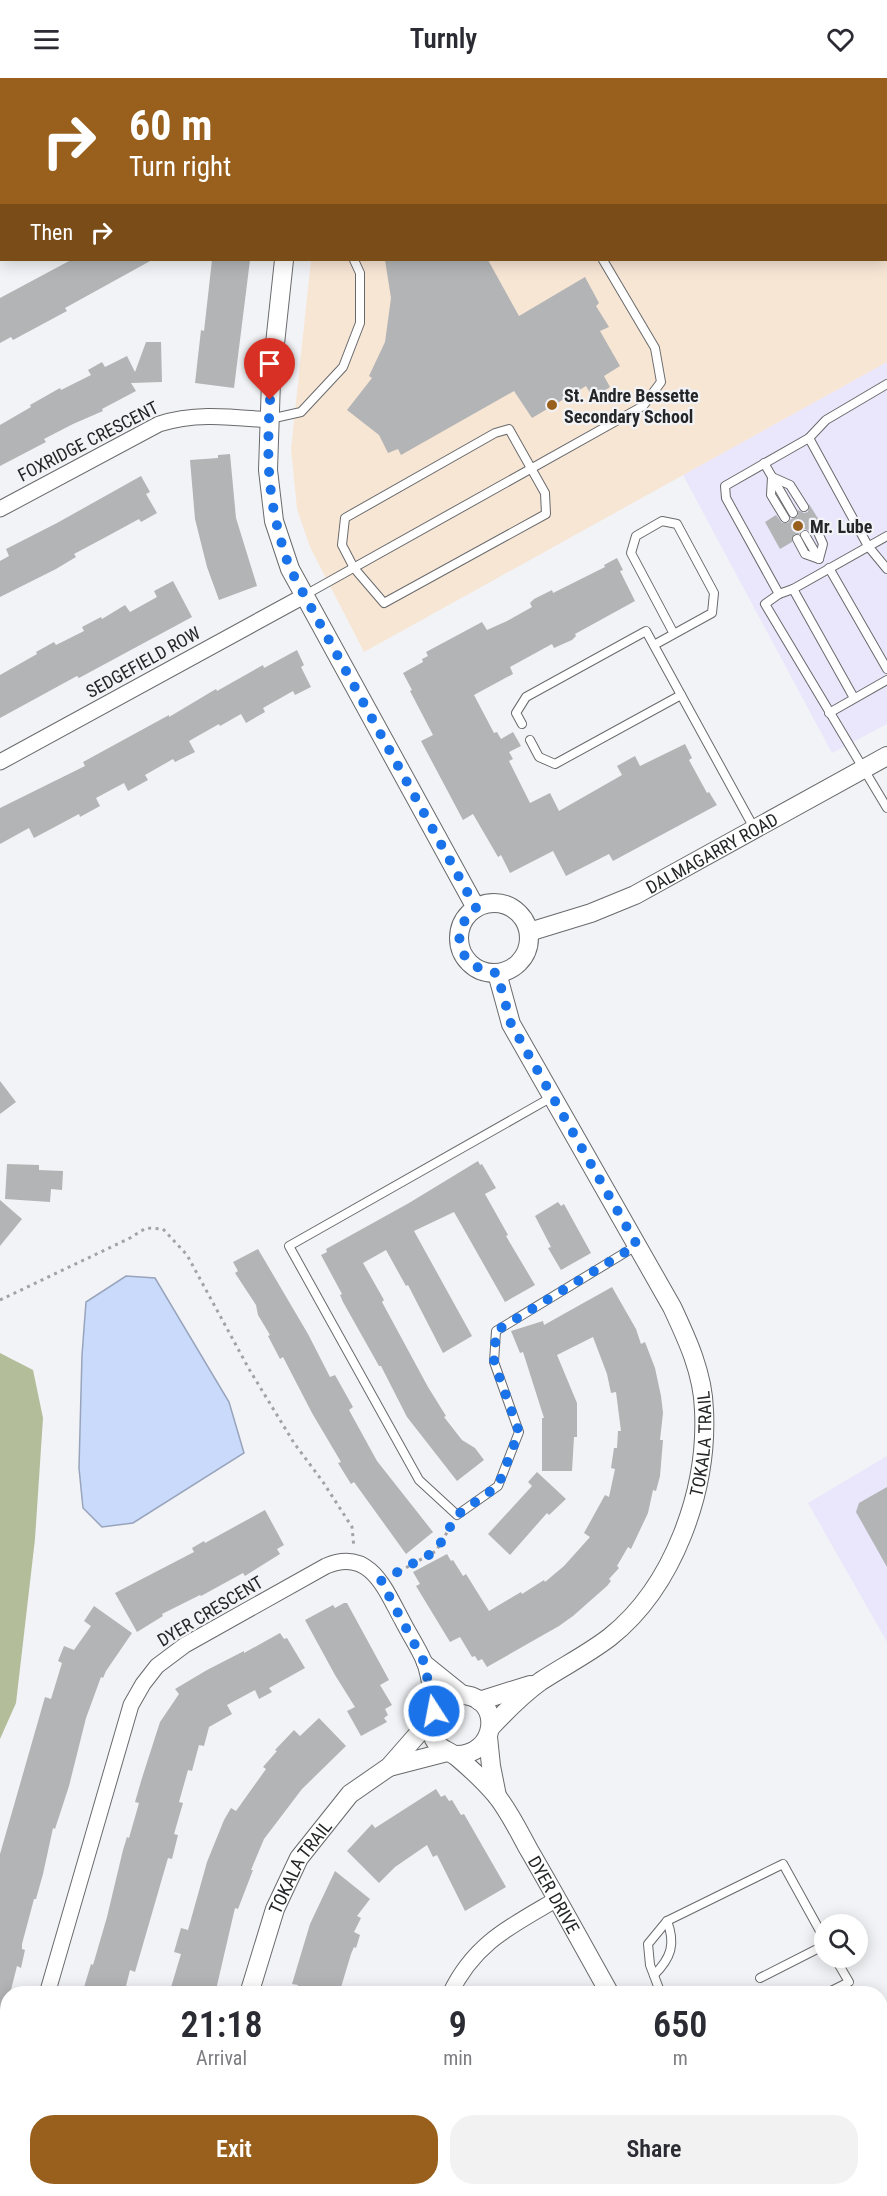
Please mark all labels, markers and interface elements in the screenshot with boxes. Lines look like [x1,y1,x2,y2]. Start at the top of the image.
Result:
icon: menu [30,23,63,56]
text: Turnly [410,23,477,55]
icon: heart [824,23,857,56]
text: 60 m [129,101,212,150]
icon: right [30,102,108,180]
text: Turn right [129,151,231,183]
icon: right [85,216,118,249]
text: Then [30,220,73,245]
pin [244,338,295,400]
icon: arrive [253,347,286,380]
place label: St. Andre Bessette Secondary School [564,385,699,427]
street label: FOXRIDGE CRESCENT [14,397,162,485]
marker: St. Andre Bessette Secondary School [545,398,559,412]
place label: Mr. Lube [810,516,873,537]
marker: Mr. Lube [791,519,805,533]
street label: SEDGEFIELD ROW [82,622,204,702]
street label: DALMAGARRY ROAD [642,808,781,897]
street label: TOKALA TRAIL [685,1390,715,1498]
street label: DYER CRESCENT [153,1571,267,1651]
position arrow [402,1679,466,1743]
street label: TOKALA TRAIL [264,1816,336,1917]
street label: DYER DRIVE [524,1852,584,1937]
map controls [814,1914,868,1968]
button: search [814,1914,868,1968]
text: 21:18 [181,2004,263,2046]
text: 9 [449,2004,467,2046]
text: 650 [653,2004,707,2046]
text: Arrival [196,2046,247,2070]
text: min [443,2046,472,2070]
text: m [673,2046,688,2070]
button: Exit [30,2115,438,2184]
button: Share [450,2115,858,2184]

